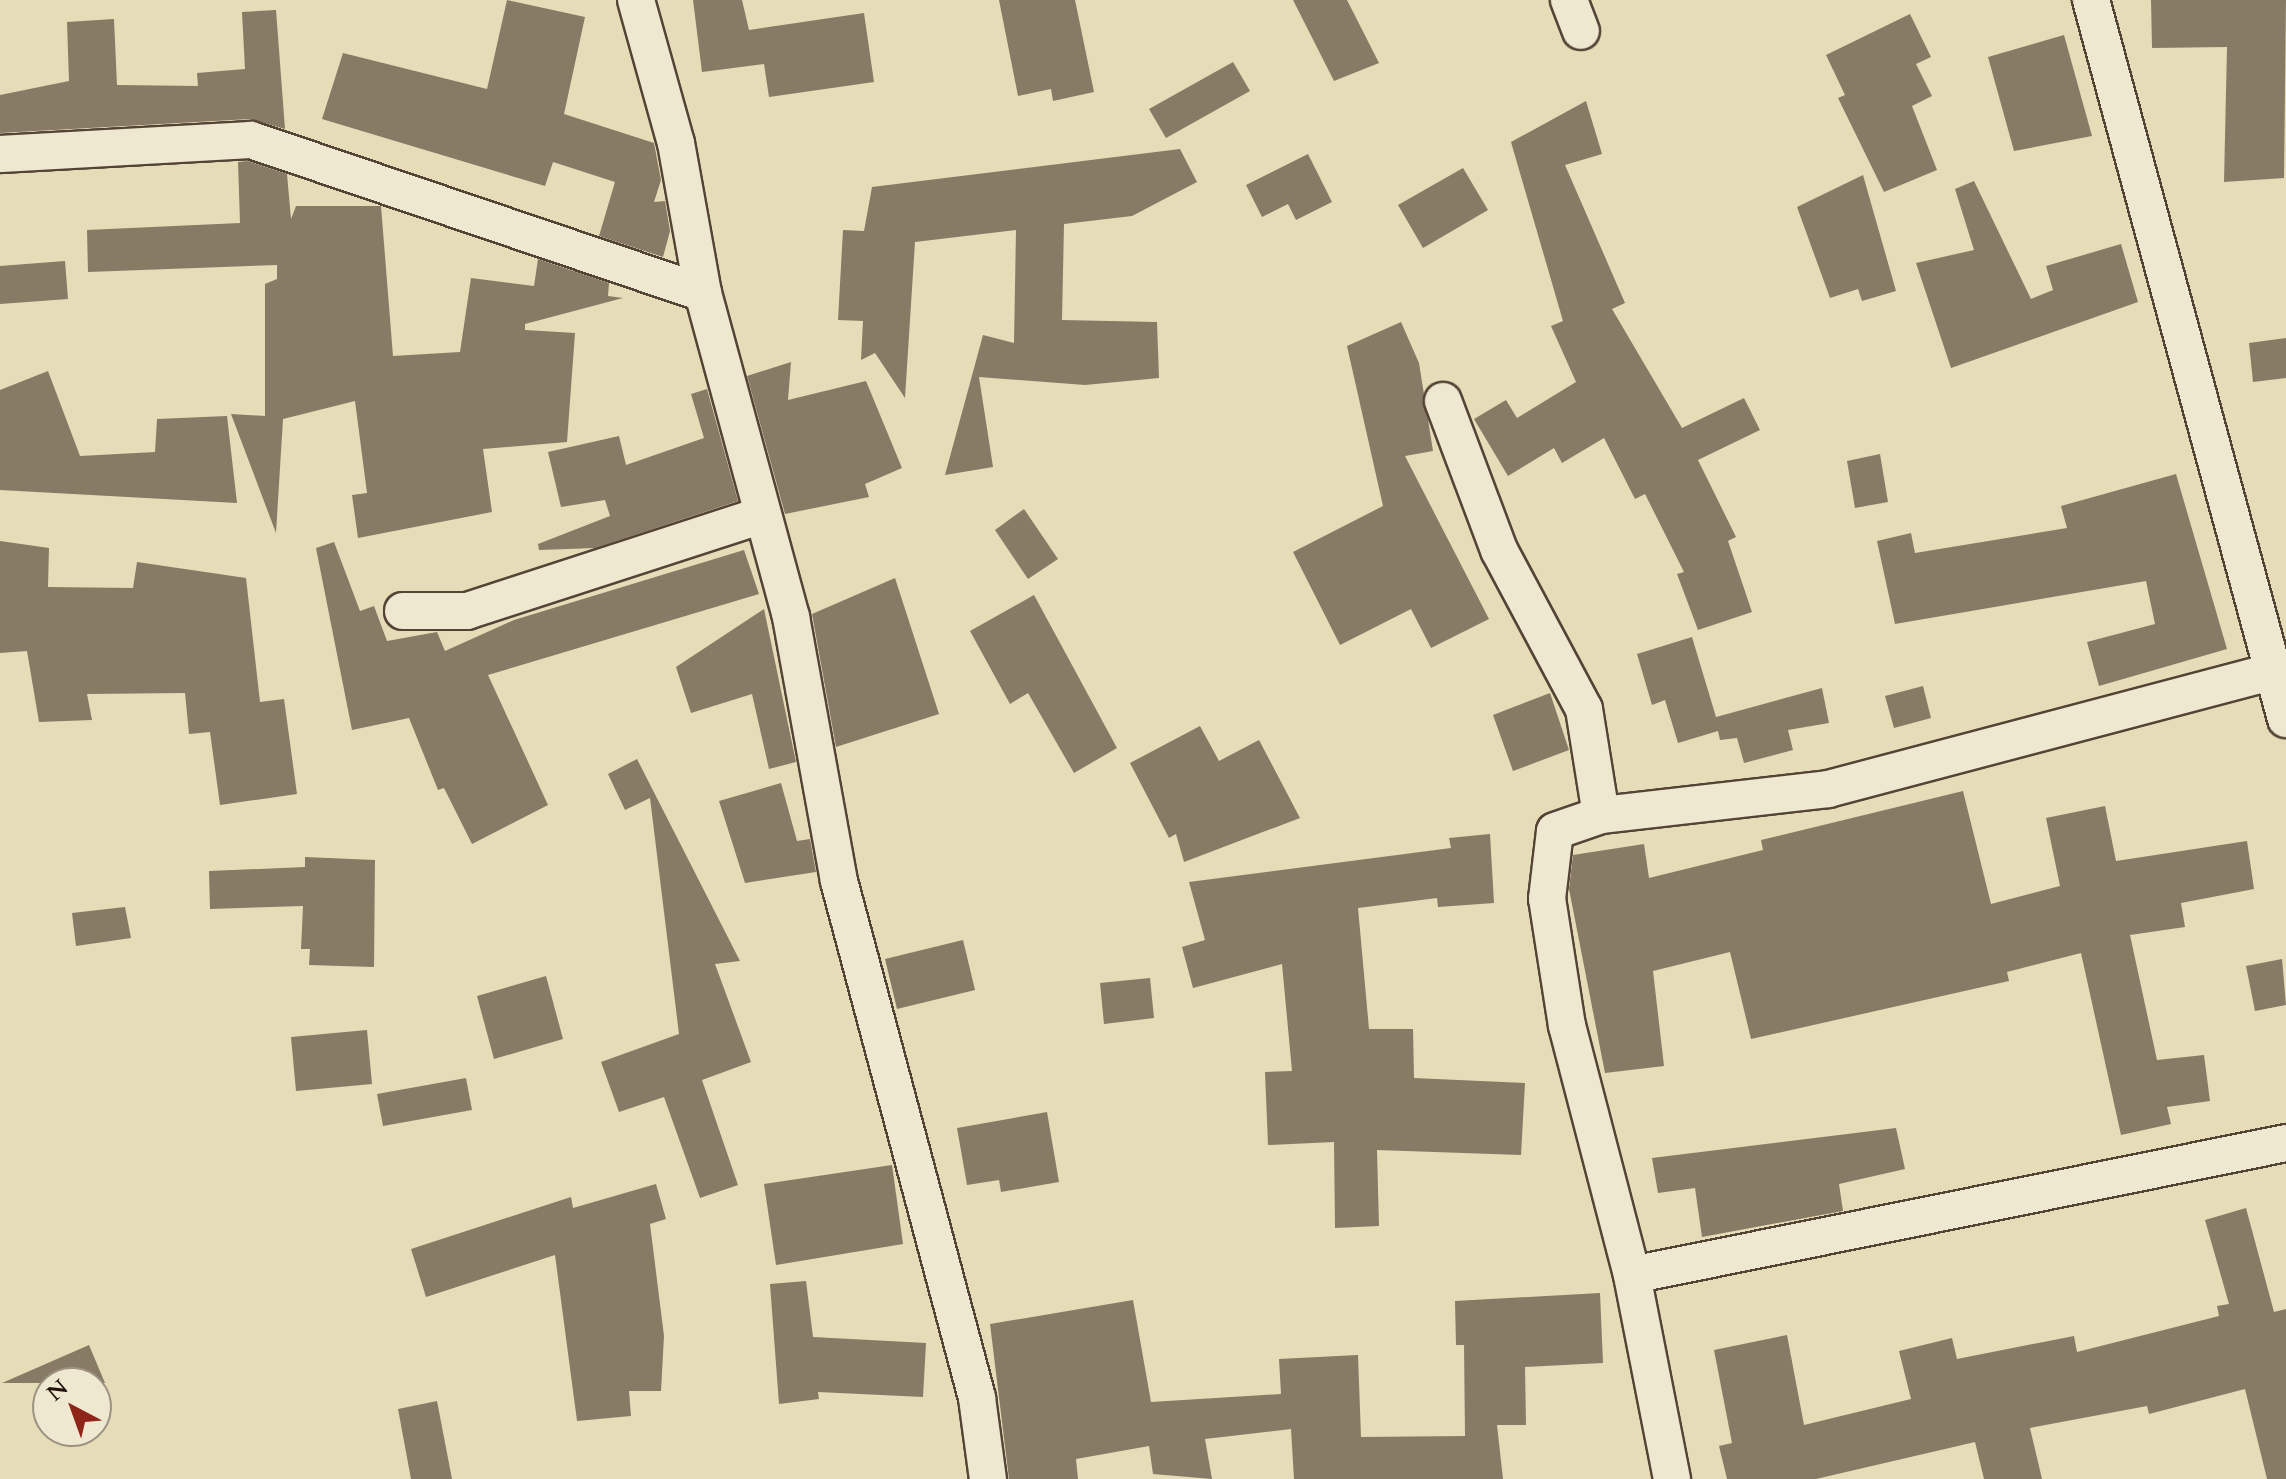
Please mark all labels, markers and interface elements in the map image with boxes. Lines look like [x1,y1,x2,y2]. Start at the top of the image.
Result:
north arrow [32,1367,112,1447]
text: N [41,1373,75,1408]

